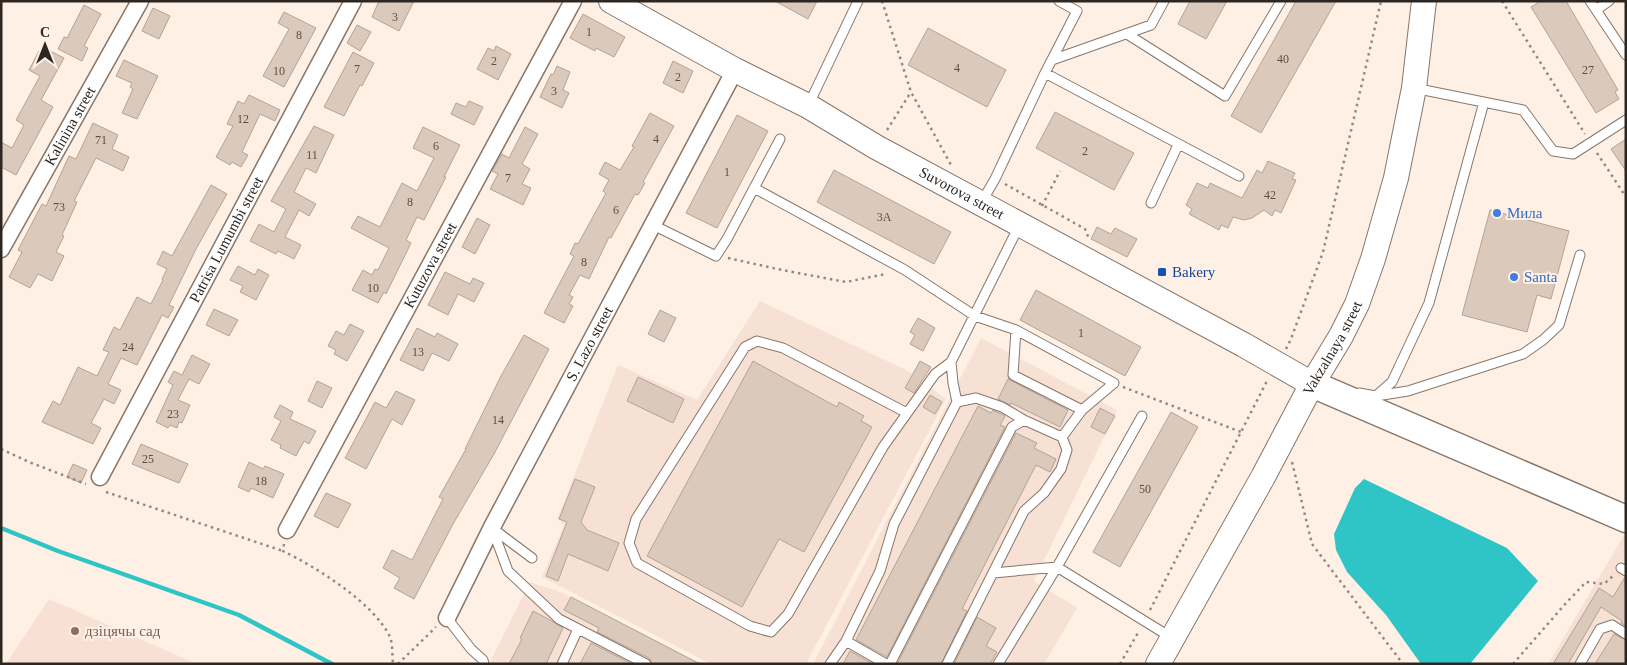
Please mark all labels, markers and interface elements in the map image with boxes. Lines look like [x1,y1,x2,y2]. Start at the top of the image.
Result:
house number: 3 [392,10,398,24]
north arrow [20,20,70,70]
text: С [40,25,50,40]
house number: 1 [586,25,592,39]
house number: 8 [296,28,302,42]
house number: 40 [1277,52,1289,66]
house number: 2 [491,54,497,68]
house number: 4 [954,61,960,75]
house number: 7 [354,62,360,76]
house number: 27 [1582,63,1594,77]
house number: 10 [273,64,285,78]
house number: 2 [675,70,681,84]
street label: Kalinina street [41,83,99,168]
house number: 3 [551,84,557,98]
house number: 12 [237,112,249,126]
house number: 4 [653,132,659,146]
house number: 71 [95,133,107,147]
house number: 6 [433,139,439,153]
house number: 2 [1082,144,1088,158]
house number: 11 [306,148,318,162]
street label: Suvorova street [917,164,1008,223]
house number: 1 [724,165,730,179]
house number: 7 [505,171,511,185]
street label: Patrisa Lumumbi street [186,173,267,305]
house number: 42 [1264,188,1276,202]
house number: 8 [407,195,413,209]
house number: 73 [53,200,65,214]
house number: 6 [613,203,619,217]
place label: Мила [1507,205,1543,221]
marker: Мила [1491,207,1503,219]
house number: 3А [877,210,892,224]
street label: Kutuzova street [401,219,460,311]
house number: 8 [581,255,587,269]
place label: Bakery [1172,264,1216,280]
marker: Bakery [1156,266,1168,278]
place label: Santa [1524,269,1558,285]
marker: Santa [1508,271,1520,283]
house number: 10 [367,281,379,295]
street label: Vakzalnaya street [1300,298,1366,398]
street label: S. Lazo street [563,303,616,384]
house number: 1 [1078,326,1084,340]
house number: 24 [122,340,134,354]
house number: 13 [412,345,424,359]
house number: 23 [167,407,179,421]
house number: 14 [492,413,504,427]
house number: 25 [142,452,154,466]
house number: 18 [255,474,267,488]
house number: 50 [1139,482,1151,496]
place label: дзіцячы сад [85,623,161,639]
marker: дзіцячы сад [69,625,81,637]

